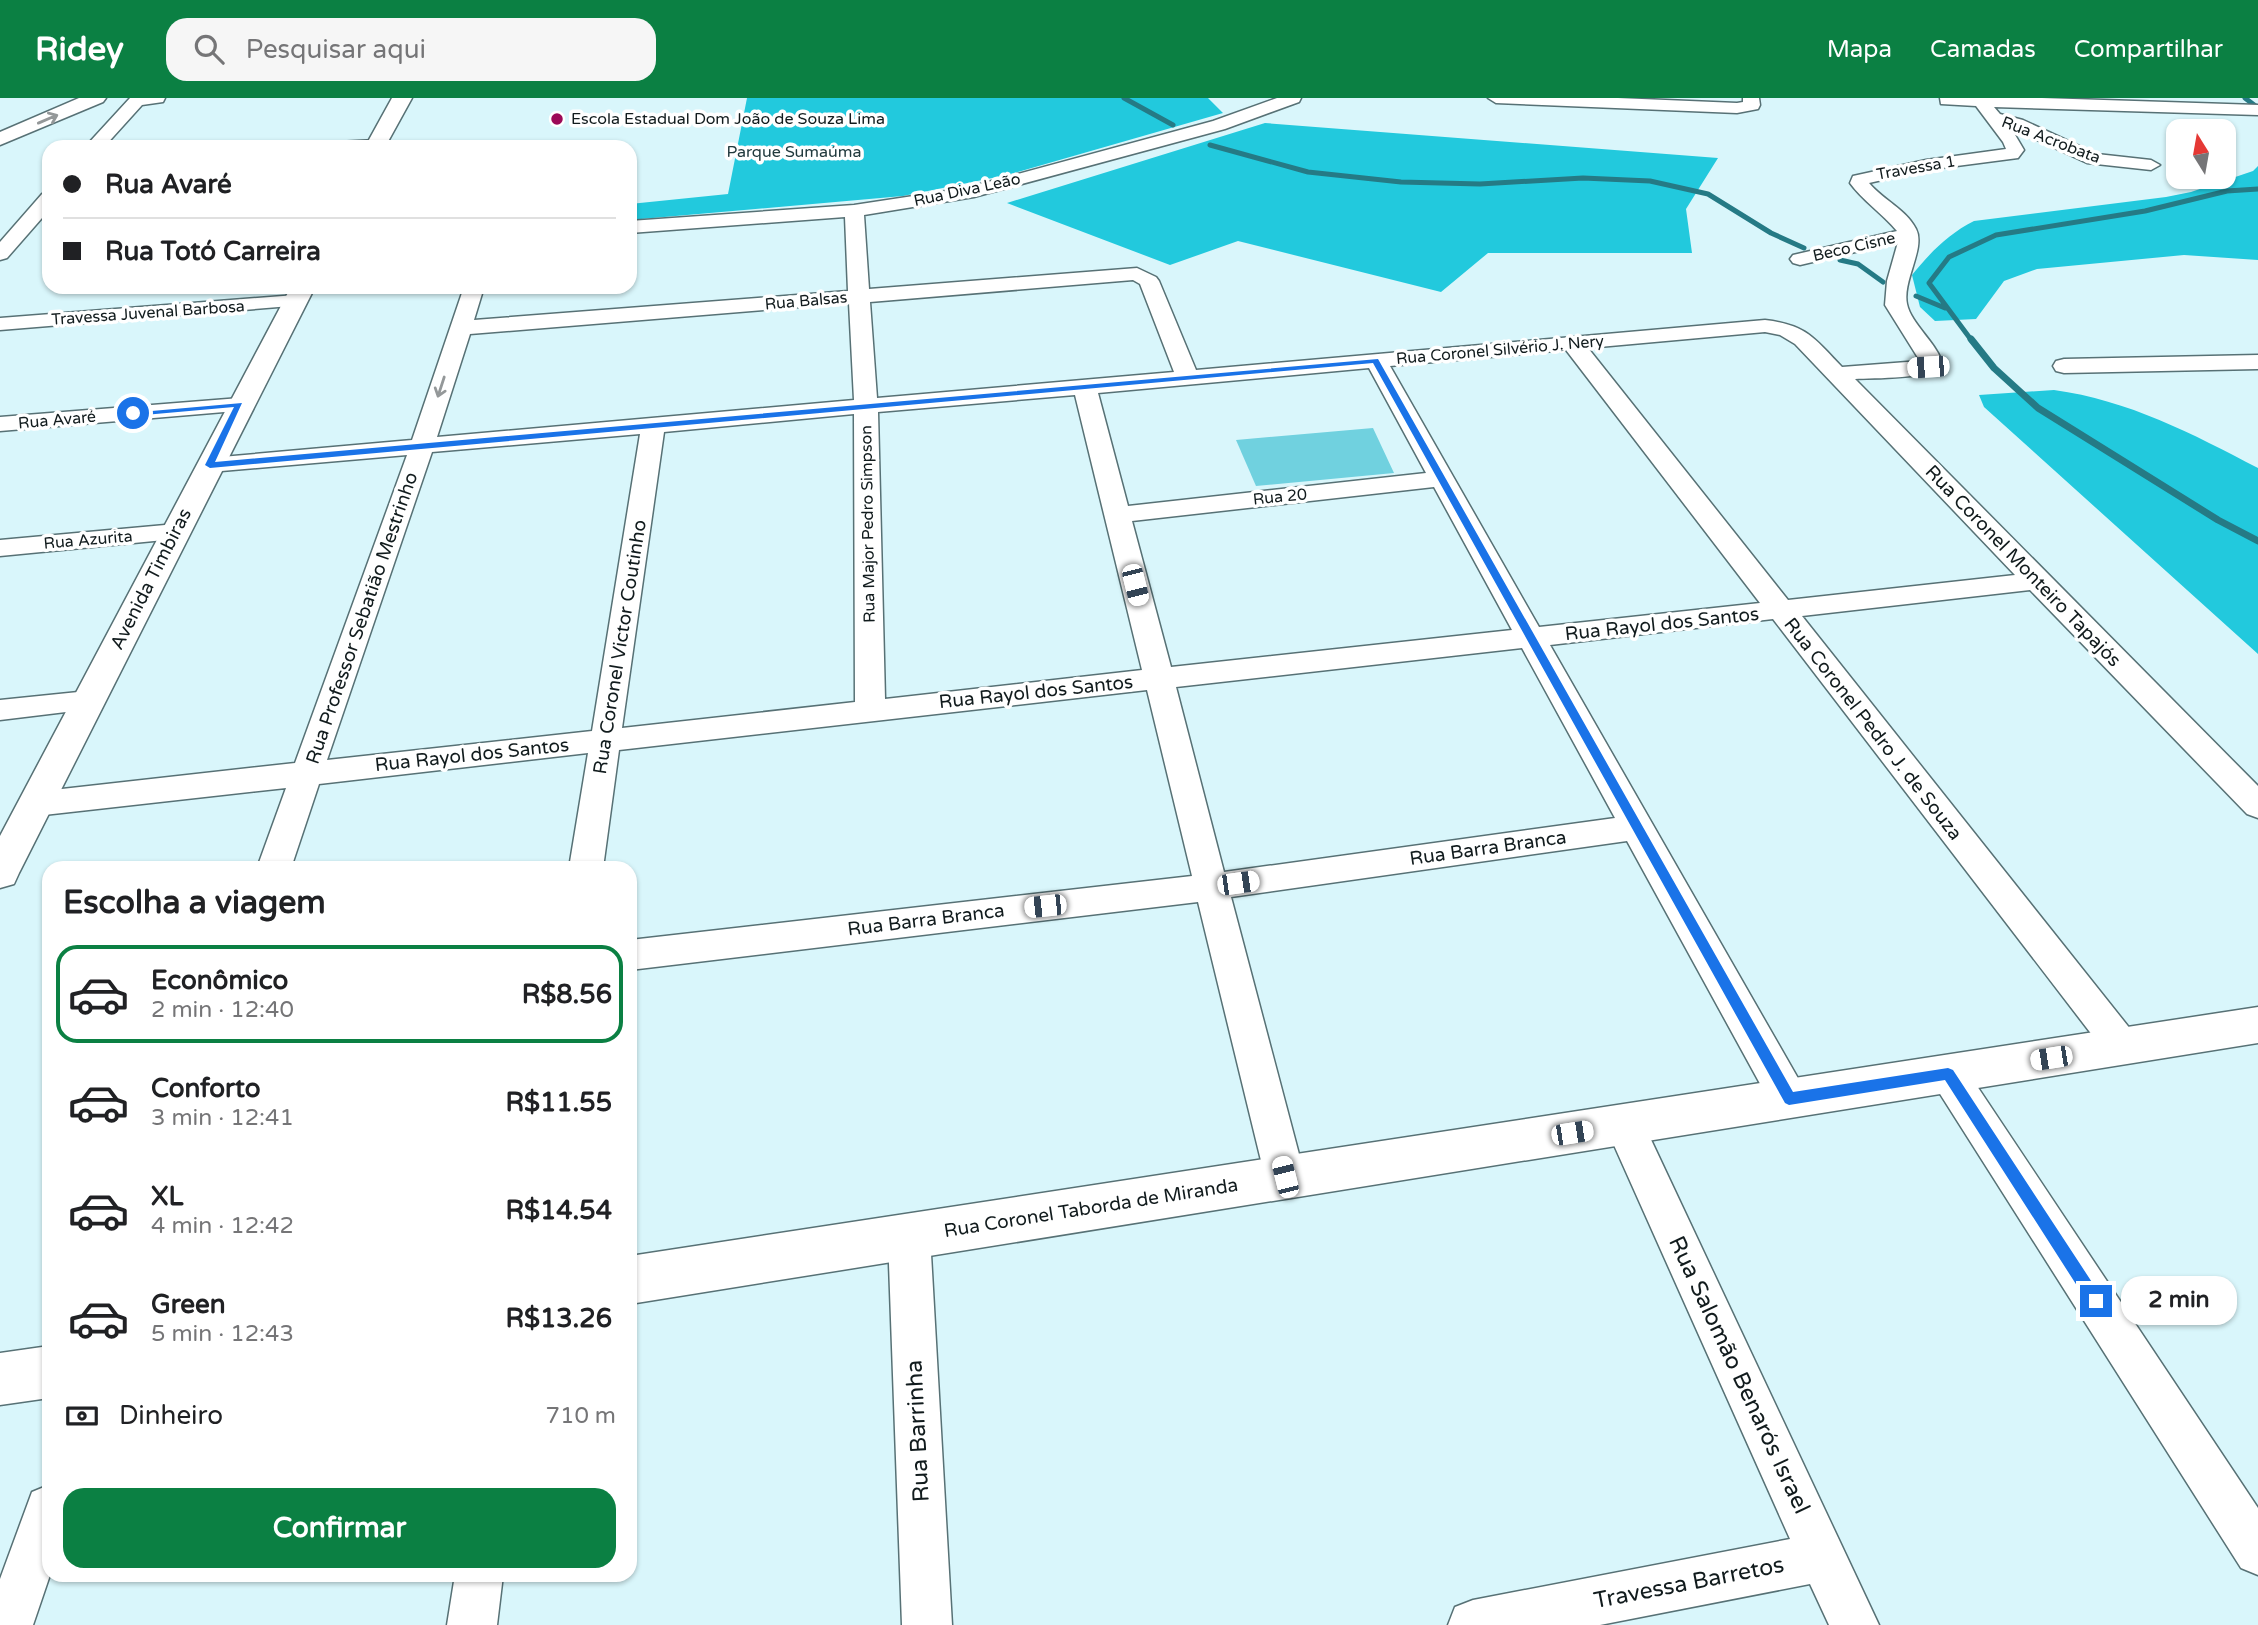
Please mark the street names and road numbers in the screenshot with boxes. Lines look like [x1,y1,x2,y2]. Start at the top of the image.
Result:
street label: Rua Acrobata [1999,112,2103,168]
street label: Travessa 1 [1875,151,1957,185]
street label: Rua Diva Leão [912,169,1022,211]
street label: Beco Cisne [1811,228,1897,266]
street label: Rua Balsas [764,287,848,315]
street label: Travessa Juvenal Barbosa [51,296,245,330]
street label: Rua Coronel Silvério J. Nery [1395,331,1605,369]
street label: Rua Avaré [17,407,97,433]
street label: Rua Major Pedro Simpson [856,425,880,623]
street label: Rua Coronel Monteiro Tapajós [1921,461,2125,671]
street label: Rua Professor Sebatião Mestrinho [302,469,422,767]
street label: Rua 20 [1252,484,1308,510]
street label: Avenida Timbiras [106,505,196,653]
street label: Rua Coronel Victor Coutinho [589,518,651,776]
street label: Rua Azurita [43,526,133,554]
street label: Rua Rayol dos Santos [1564,603,1760,645]
street label: Rua Coronel Pedro J. de Souza [1779,614,1967,844]
street label: Rua Rayol dos Santos [938,671,1134,713]
street label: Rua Rayol dos Santos [374,734,570,776]
street label: Rua Barra Branca [1408,826,1568,870]
street label: Rua Barra Branca [846,899,1006,941]
street label: Rua Coronel Taborda de Miranda [942,1174,1240,1242]
street label: Rua Salomão Benarós Israel [1662,1232,1816,1518]
street label: Rua Barrinha [900,1359,936,1503]
street label: Travessa Barretos [1592,1551,1786,1615]

